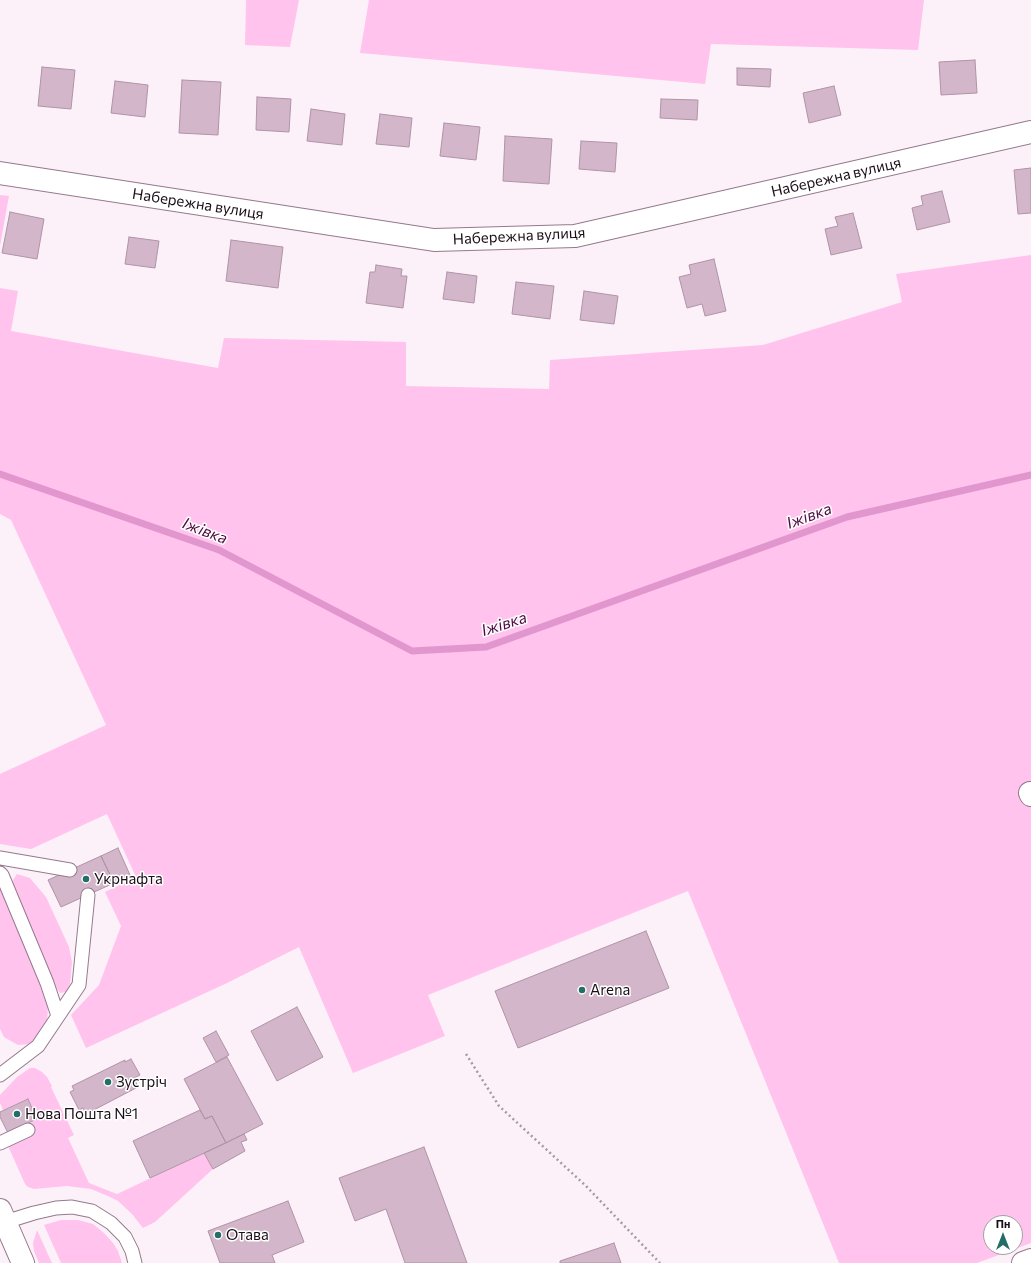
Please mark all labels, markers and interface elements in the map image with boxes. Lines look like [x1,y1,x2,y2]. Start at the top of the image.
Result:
street label: Набережна вулиця [769,153,903,201]
street label: Набережна вулиця [131,185,265,223]
street label: Набережна вулиця [452,224,586,248]
water label: Іжівка [784,499,834,533]
water label: Іжівка [180,514,230,548]
water label: Іжівка [479,608,529,640]
place label: Укрнафта [94,870,163,888]
marker: Укрнафта [81,874,91,884]
place label: Arena [590,981,630,999]
marker: Arena [577,985,587,995]
place label: Зустріч [116,1073,167,1091]
marker: Зустріч [103,1077,113,1087]
place label: Нова Пошта №1 [25,1105,138,1123]
marker: Нова Пошта №1 [12,1109,22,1119]
north arrow [983,1215,1023,1255]
text: Пн [996,1217,1010,1230]
place label: Отава [226,1226,269,1244]
marker: Отава [213,1230,223,1240]

